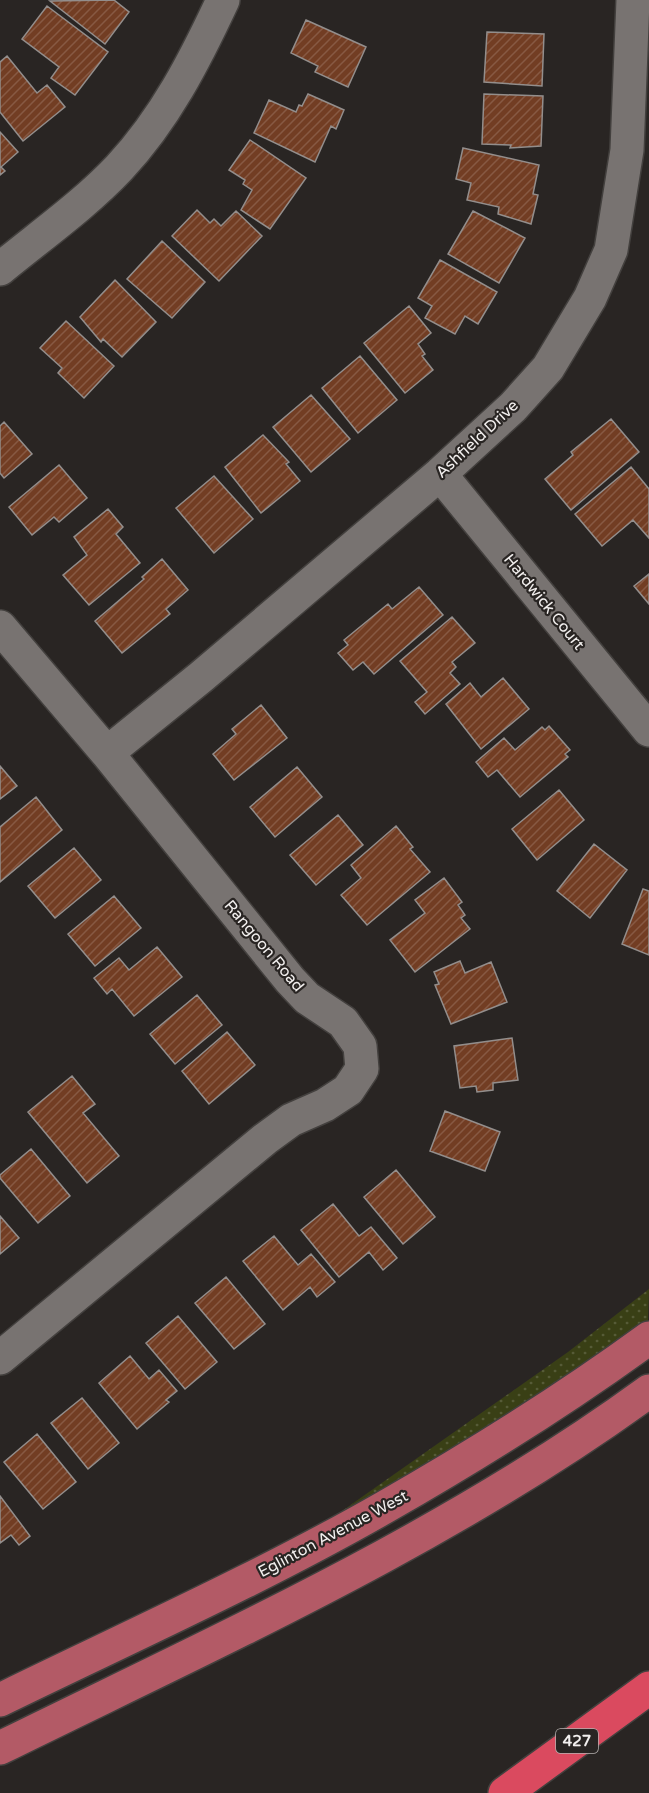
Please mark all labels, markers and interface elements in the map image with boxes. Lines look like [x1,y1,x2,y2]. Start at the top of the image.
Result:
street label: Ashfield Drive [431,396,523,482]
street label: Hardwick Court [499,550,589,654]
street label: Rangoon Road [220,896,308,996]
street label: Eglinton Avenue West [255,1486,411,1582]
road number: 427 [556,1729,598,1753]

